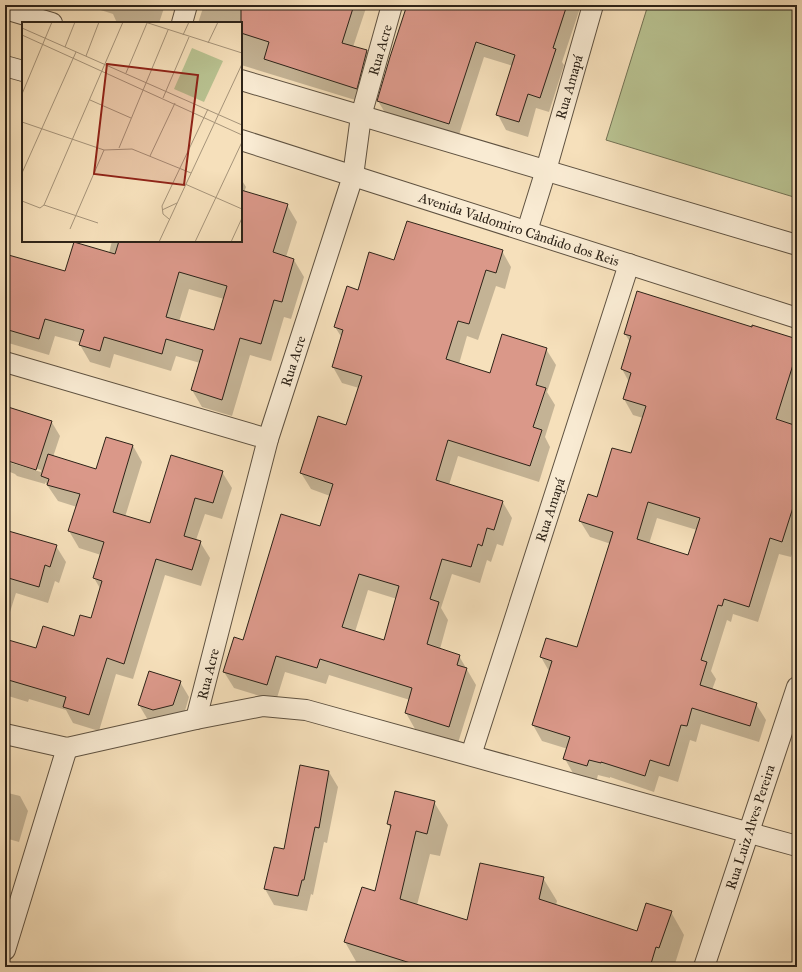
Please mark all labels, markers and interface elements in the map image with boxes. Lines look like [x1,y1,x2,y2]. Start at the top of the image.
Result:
inset map [22,22,242,242]
street label: Rua Acre [365,22,396,78]
street label: Rua Amapá [552,53,587,121]
street label: Avenida Valdomiro Cândido dos Reis [415,189,621,270]
street label: Rua Acre [277,333,310,389]
street label: Rua Amapá [532,476,569,544]
street label: Rua Acre [194,647,223,702]
street label: Rua Luiz Alves Pereira [722,762,779,892]

